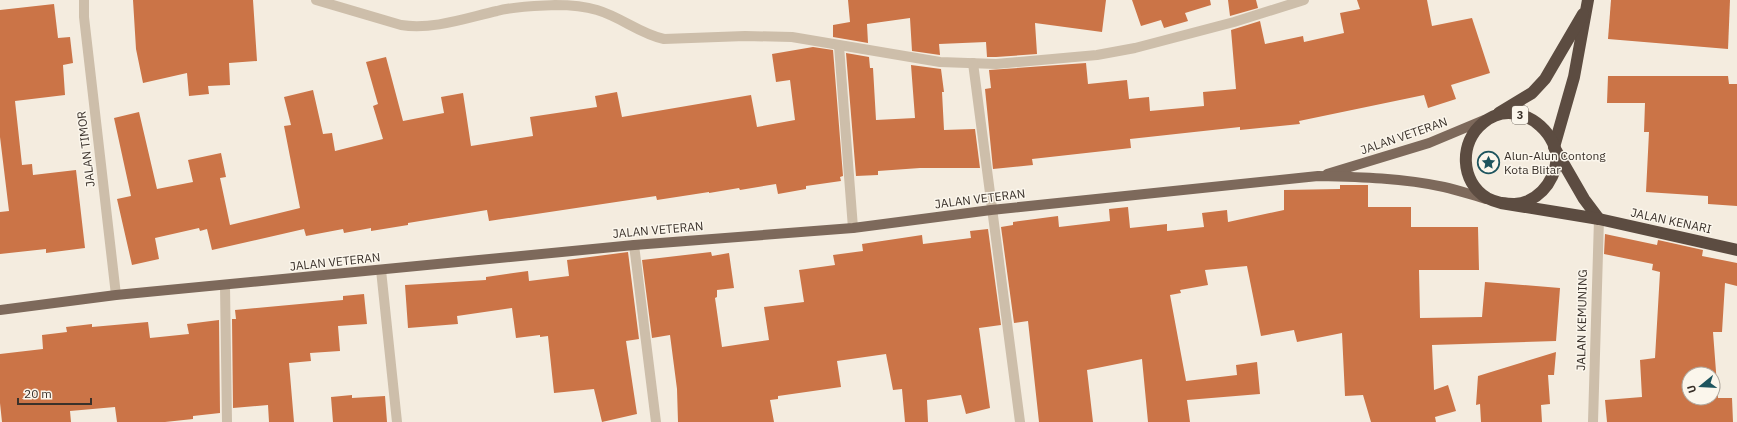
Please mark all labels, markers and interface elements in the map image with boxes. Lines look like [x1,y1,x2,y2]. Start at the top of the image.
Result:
road number: 3 [1512,106,1528,124]
street label: JALAN TIMOR [73,110,98,188]
street label: JALAN VETERAN [1358,114,1449,157]
place label: Alun-Alun Contong Kota Blitar [1504,148,1606,177]
place icon: Alun-Alun Contong Kota Blitar [1476,150,1502,176]
street label: JALAN VETERAN [934,186,1026,211]
street label: JALAN KENARI [1629,205,1713,236]
street label: JALAN VETERAN [612,218,704,241]
street label: JALAN VETERAN [289,249,381,274]
street label: JALAN KEMUNING [1573,269,1590,371]
north arrow [1681,366,1721,406]
scale bar [18,380,91,406]
text: U [1684,383,1699,395]
text: 20 m [24,386,52,401]

